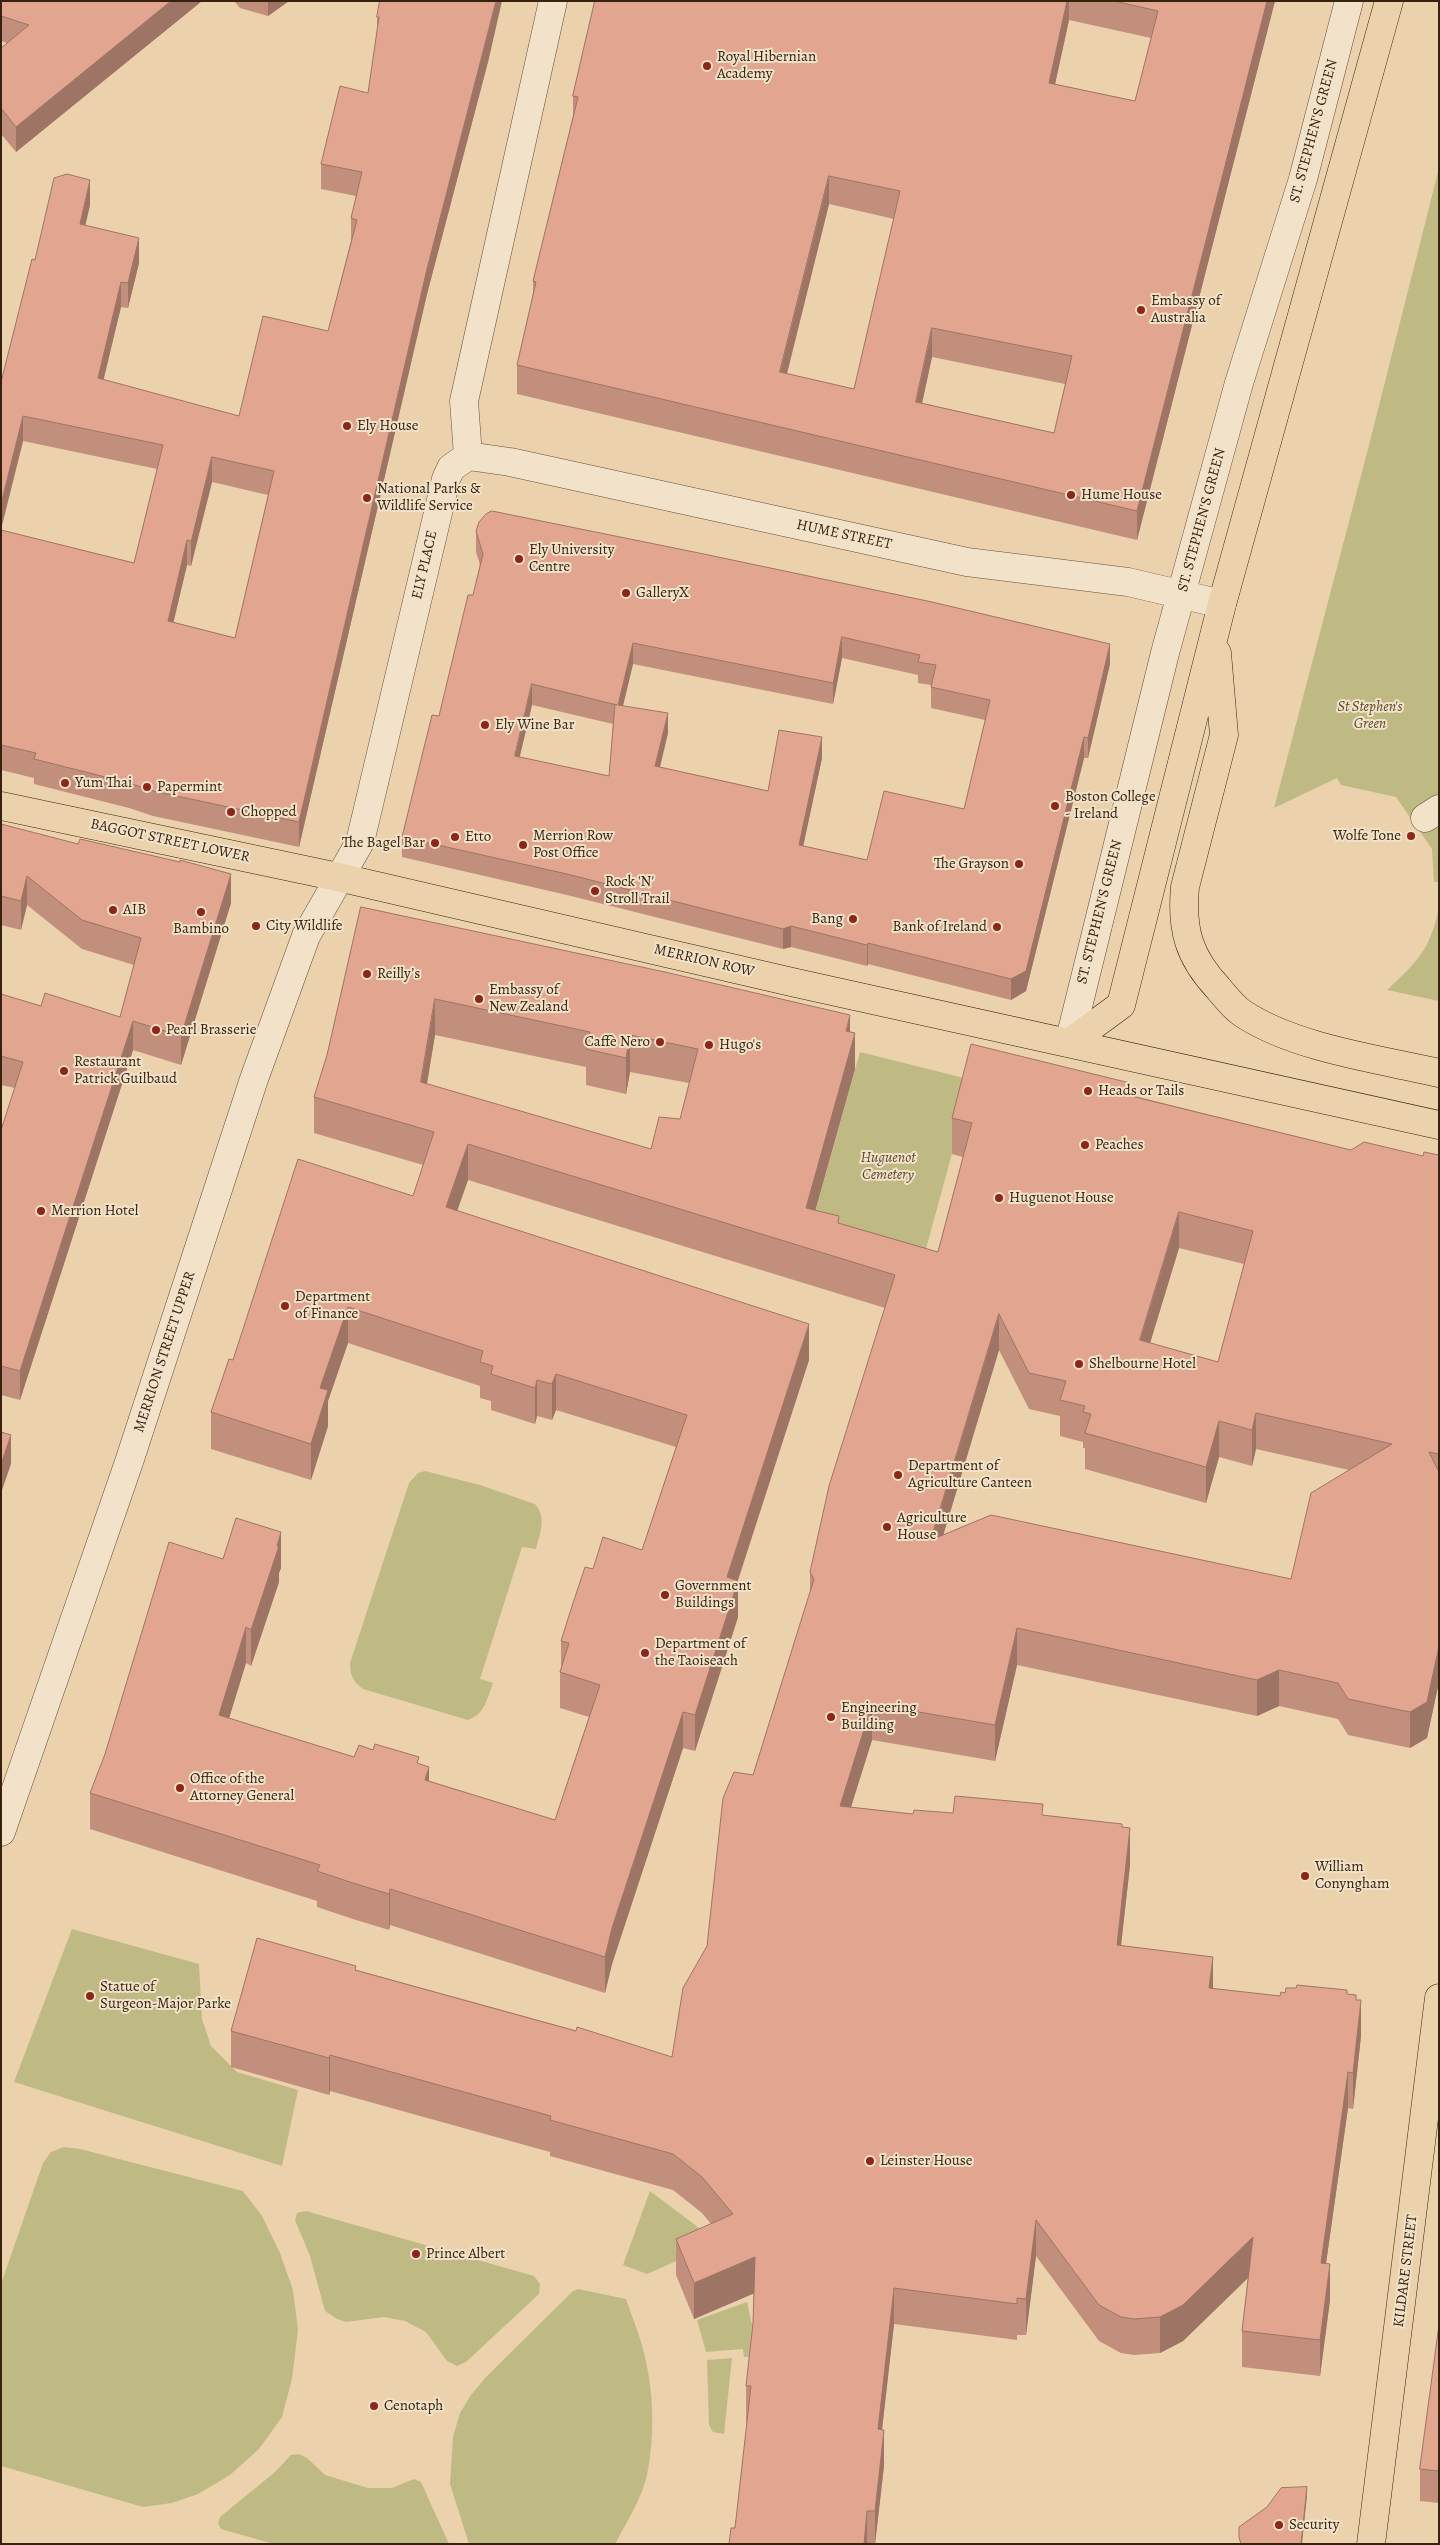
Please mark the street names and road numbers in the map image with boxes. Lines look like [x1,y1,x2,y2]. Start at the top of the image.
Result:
street label: ST. STEPHEN'S GREEN [1286,57,1342,205]
street label: ST. STEPHEN'S GREEN [1174,446,1230,594]
street label: HUME STREET [795,516,893,554]
street label: ELY PLACE [408,529,442,601]
street label: BAGGOT STREET LOWER [89,815,251,867]
street label: ST. STEPHEN'S GREEN [1073,838,1127,986]
street label: MERRION ROW [652,941,756,981]
street label: MERRION STREET UPPER [130,1269,200,1435]
street label: KILDARE STREET [1390,2214,1422,2328]

